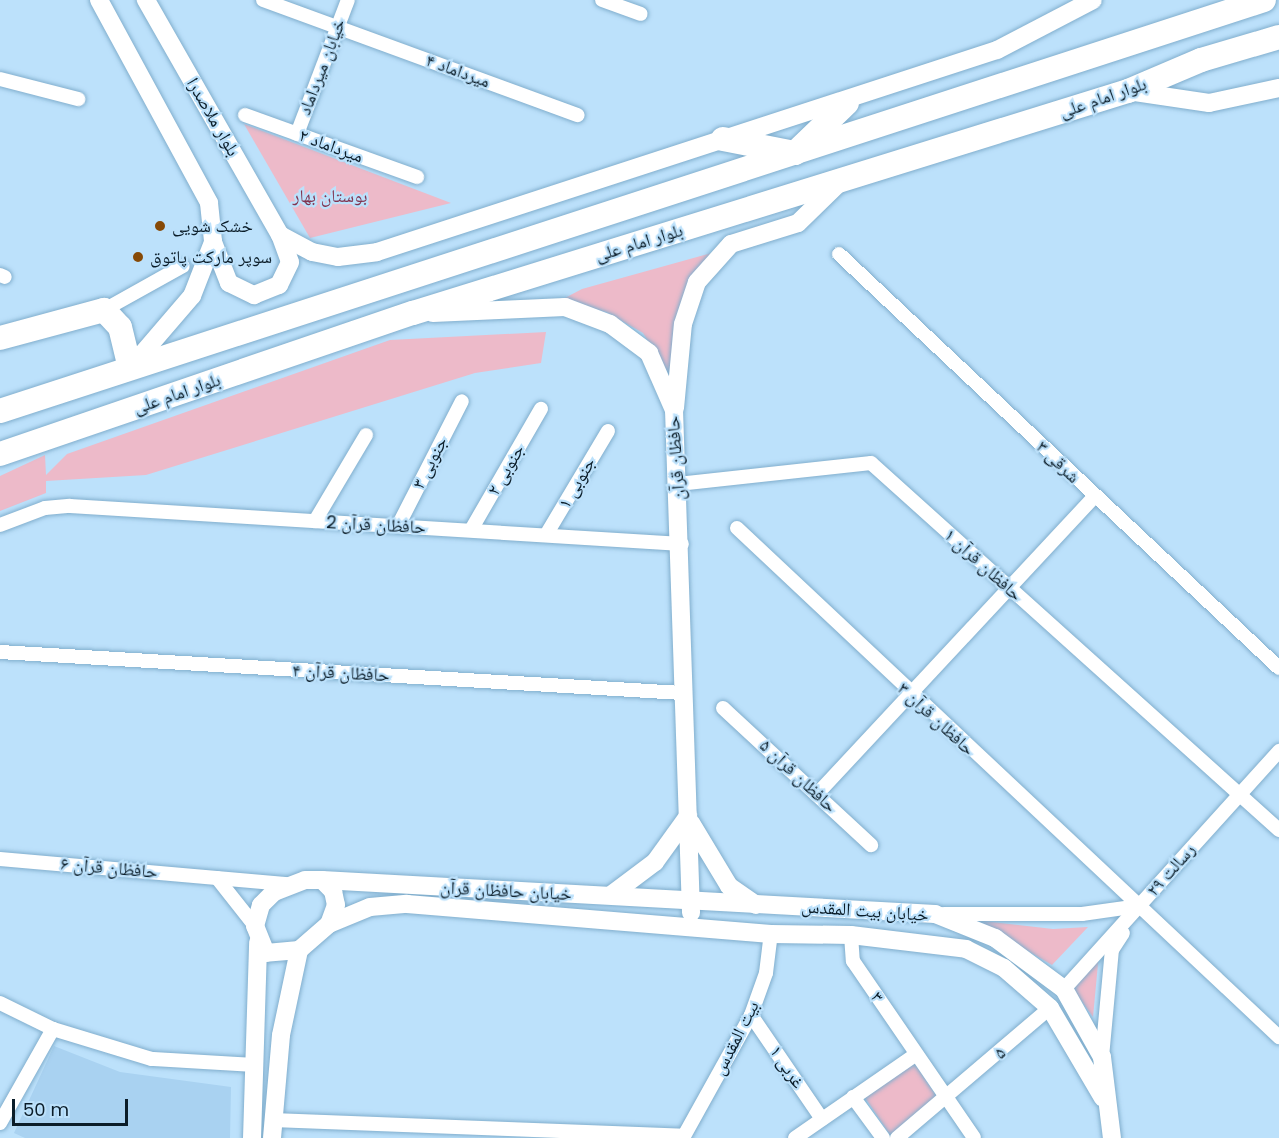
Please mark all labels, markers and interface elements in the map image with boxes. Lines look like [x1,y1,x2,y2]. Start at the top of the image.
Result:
street label: خیابان میرداماد [294,16,350,118]
street label: میرداماد ۴ [423,49,493,93]
street label: بلوار امام علی [1057,73,1149,123]
street label: بلوار ملاصدرا [182,74,244,160]
street label: میرداماد ۲ [296,124,366,168]
park label: بوستان بهار [293,185,367,207]
place label: خشک شویی [172,215,253,237]
marker: خشک شویی [153,219,167,233]
street label: بلوار امام علی [593,219,685,267]
place label: سوپر مارکت پاتوق [150,246,272,268]
marker: سوپر مارکت پاتوق [131,250,145,264]
street label: بلوار امام علی [131,369,223,419]
street label: حافظان قرآن [662,415,690,501]
street label: جنوبی ۳ [408,433,452,493]
street label: ۳ شرقی [1032,436,1084,488]
street label: جنوبی ۲ [483,441,529,499]
street label: جنوبی ۱ [554,454,600,512]
street label: حافظان قرآن 2 [326,512,426,538]
street label: حافظان قرآن ۱ [940,524,1026,606]
street label: حافظان قرآن ۴ [292,660,390,686]
street label: حافظان قرآن ۳ [893,678,979,760]
street label: حافظان قرآن ۵ [755,735,841,817]
street label: رسالت ۲۹ [1142,839,1200,901]
street label: حافظان قرآن ۶ [60,853,158,883]
street label: خیابان حافظان قرآن [440,877,572,905]
street label: خیابان بیت المقدس [801,896,929,926]
street label: ۳ [866,988,888,1006]
street label: بیت المقدس [708,997,764,1079]
street label: ۱ غربی [765,1042,809,1092]
street label: ۵ [990,1042,1010,1064]
scale bar [15,1087,130,1125]
text: 50 m [23,1097,69,1122]

